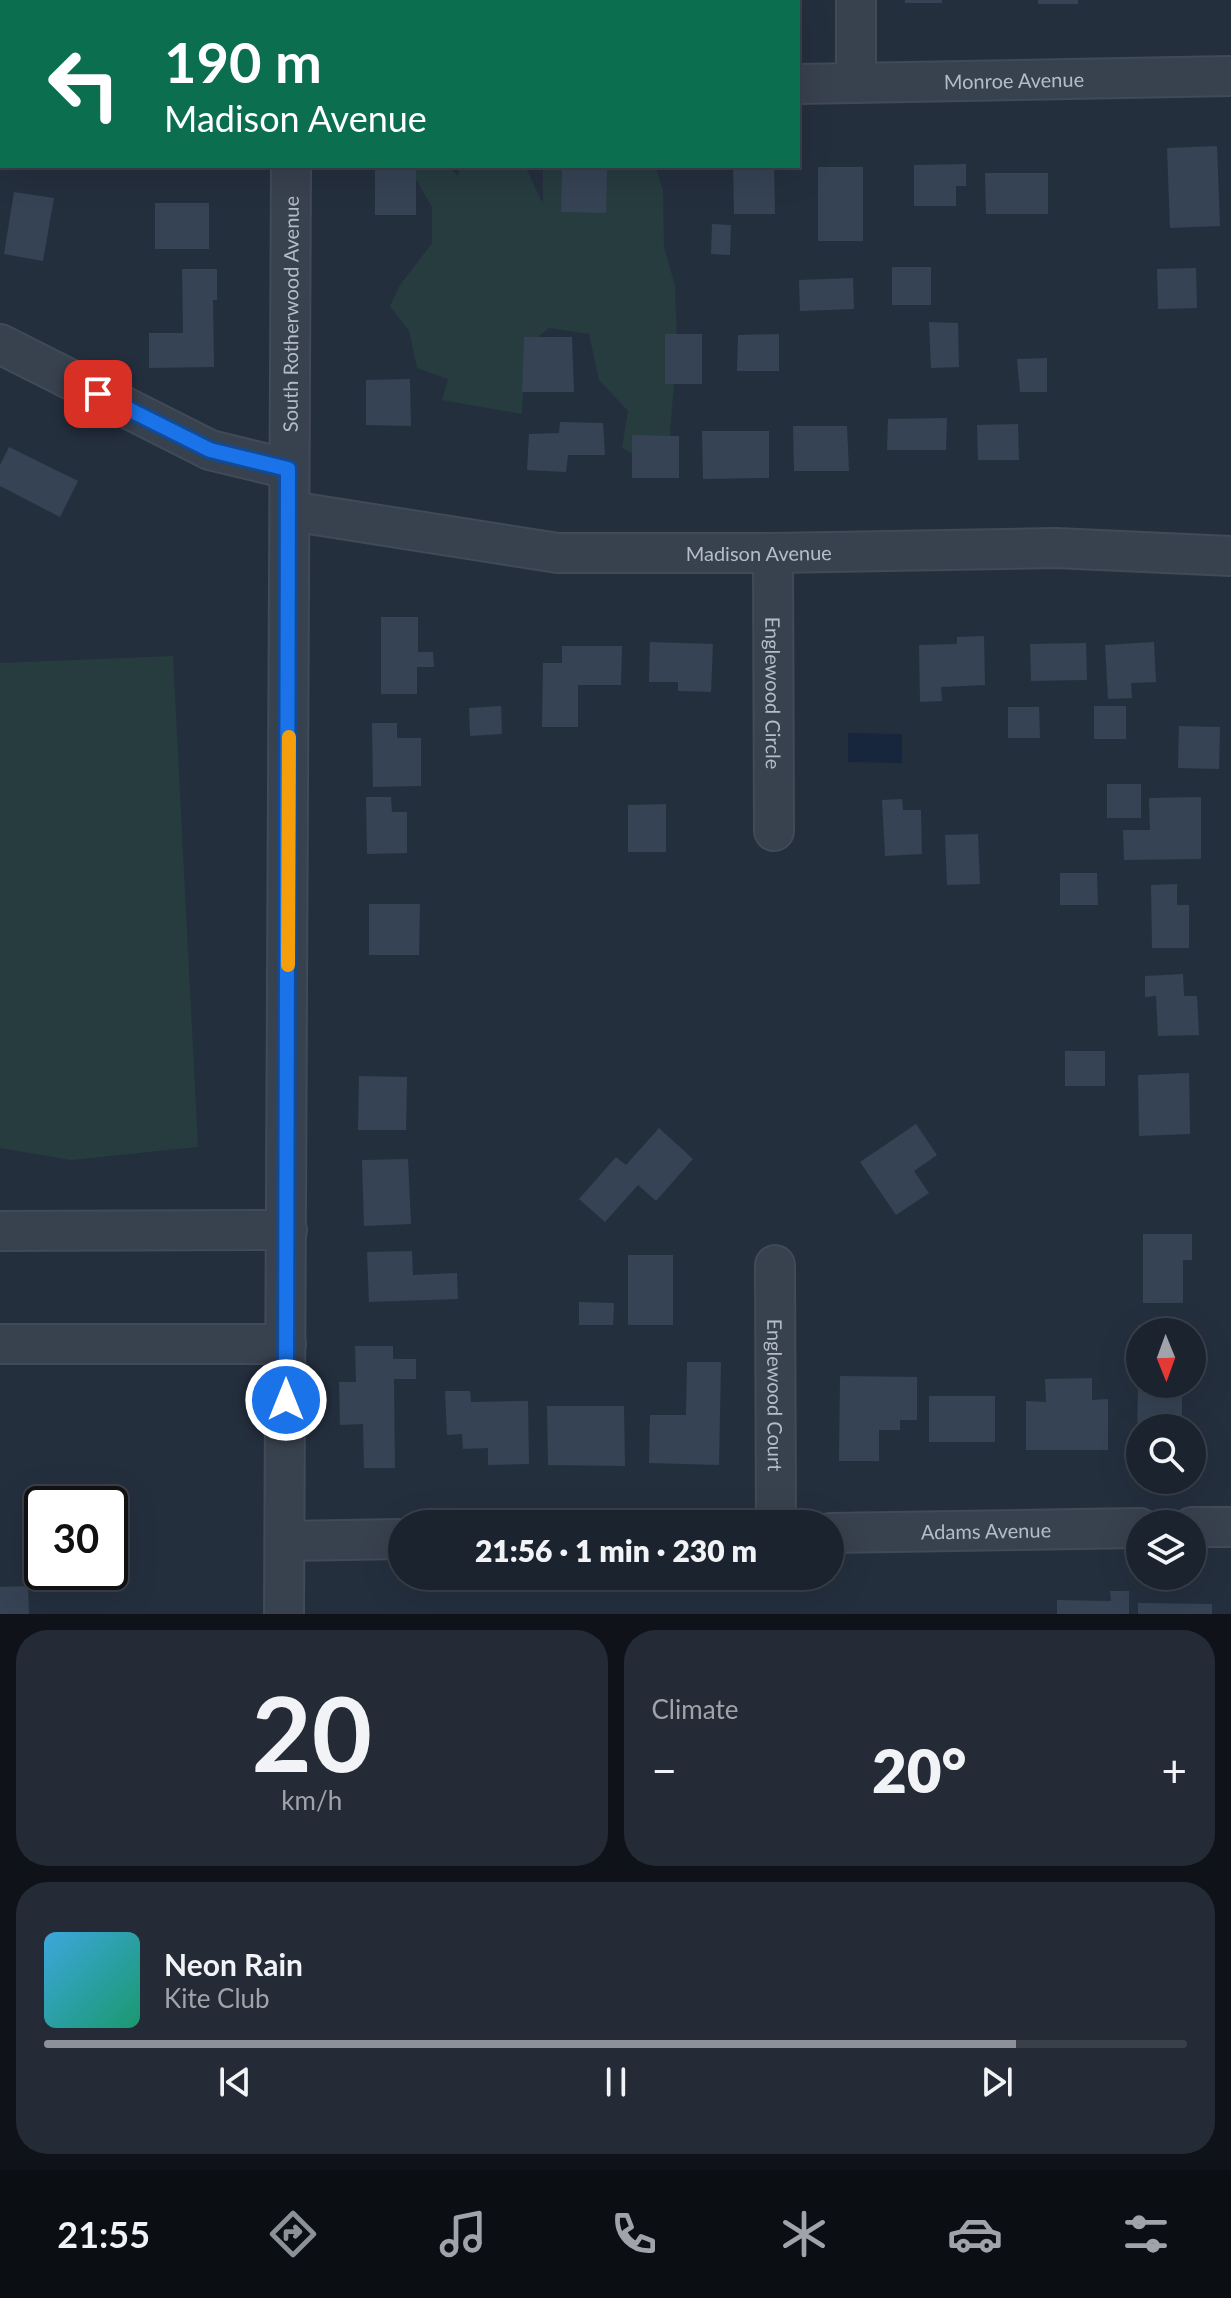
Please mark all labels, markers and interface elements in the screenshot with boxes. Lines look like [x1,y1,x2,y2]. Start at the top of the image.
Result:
text: 190 m [164,28,322,95]
icon: left [32,32,136,136]
street label: Monroe Avenue [944,67,1084,93]
text: Madison Avenue [164,96,427,140]
street label: South Rotherwood Avenue [278,196,303,432]
pin [64,360,132,428]
icon: arrive [76,372,120,416]
street label: Madison Avenue [686,540,832,565]
street label: Englewood Circle [761,617,786,769]
north arrow [1126,1318,1206,1398]
map controls [1126,1318,1206,1590]
street label: Englewood Court [763,1319,788,1471]
position arrow [244,1358,328,1442]
button: search [1126,1414,1206,1494]
speed limit sign: 30 [24,1486,128,1590]
button: layers [1126,1510,1206,1590]
street label: Adams Avenue [921,1517,1051,1544]
text: 21:56 · 1 min · 230 m [475,1532,757,1568]
text: 20 [251,1669,372,1794]
text: Climate [652,1693,738,1725]
text: 20° [872,1734,967,1806]
text: − [652,1744,677,1796]
text: + [1161,1744,1187,1796]
text: km/h [281,1784,342,1816]
text: Neon Rain [164,1946,303,1982]
text: Kite Club [164,1982,270,2014]
icon: previous [213,2060,257,2104]
icon: pause [594,2060,638,2104]
icon: next [975,2060,1019,2104]
icon: directions [265,2206,321,2262]
icon: music [435,2206,491,2262]
icon: phone [606,2206,662,2262]
icon: climate [776,2206,832,2262]
icon: car [947,2206,1003,2262]
icon: filters [1118,2206,1174,2262]
text: 21:55 [57,2212,150,2256]

